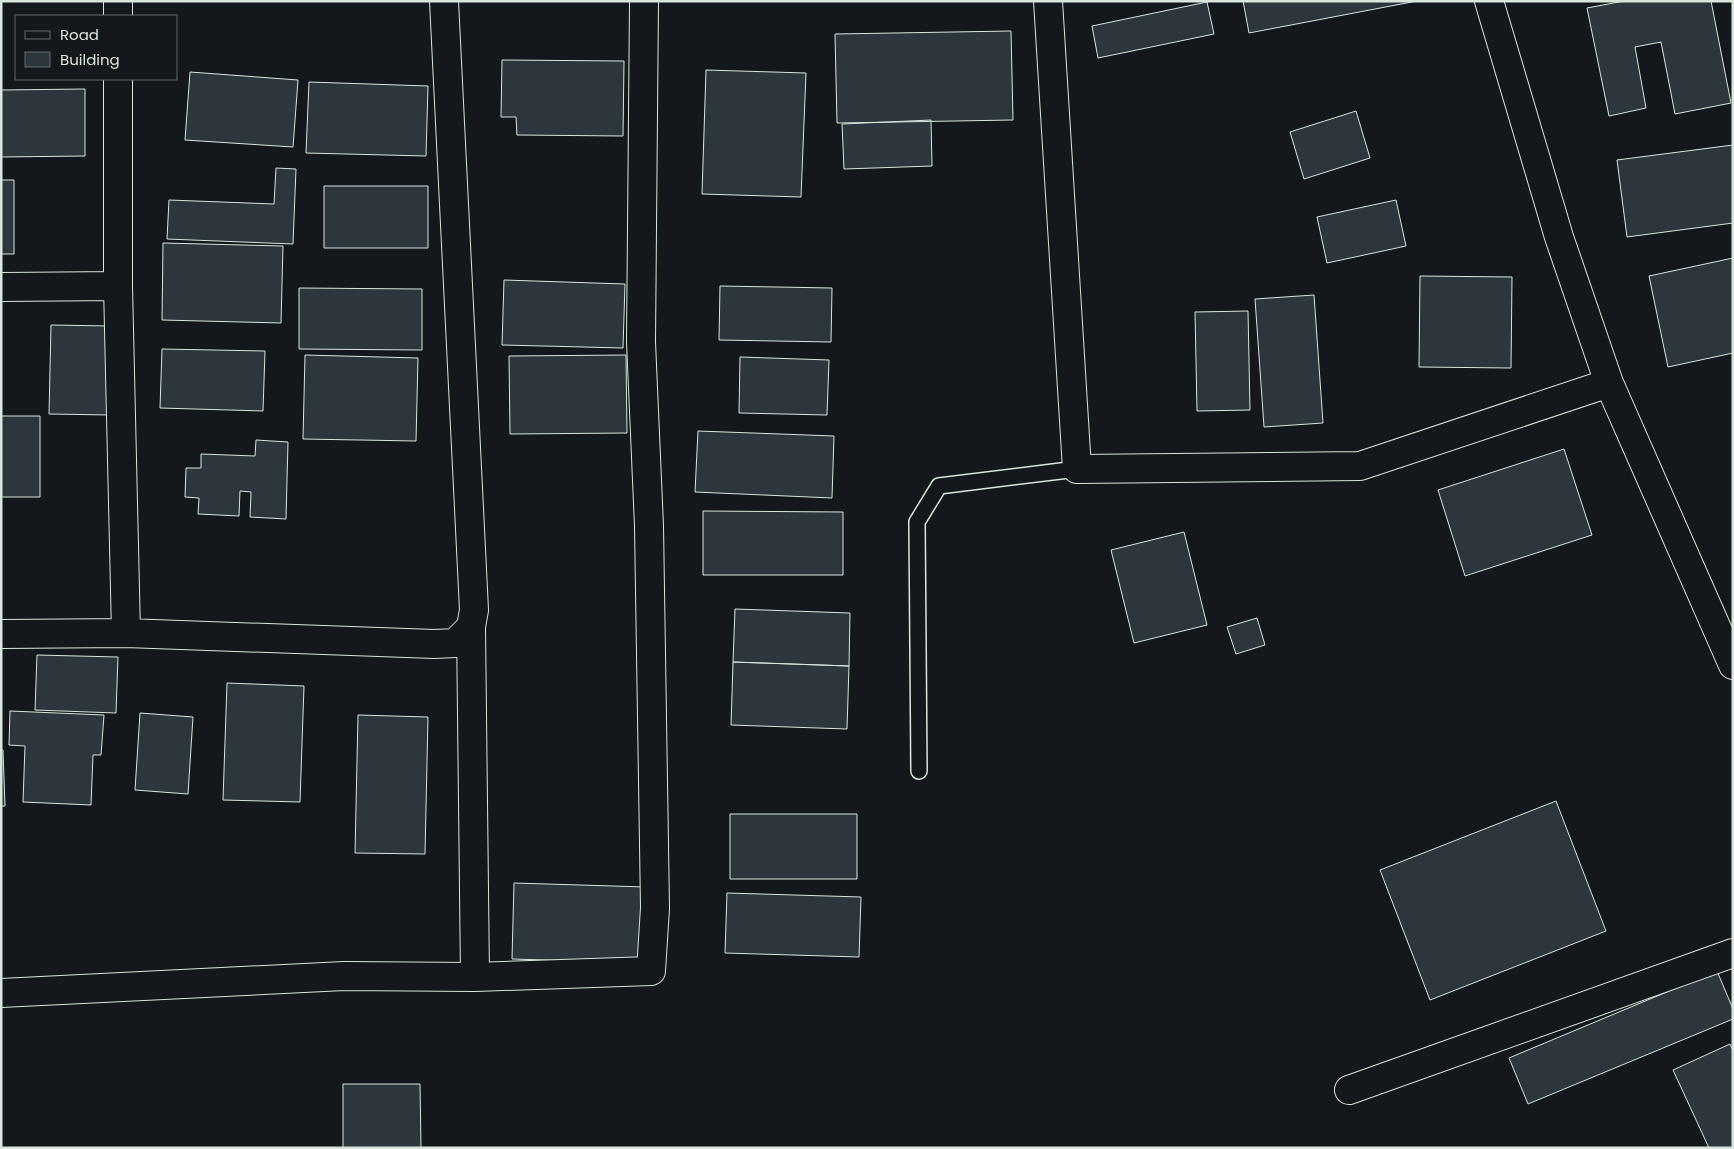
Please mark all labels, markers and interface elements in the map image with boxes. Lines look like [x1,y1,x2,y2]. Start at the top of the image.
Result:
legend [15,15,178,80]
text: Road [60,24,99,45]
text: Building [60,49,120,70]

